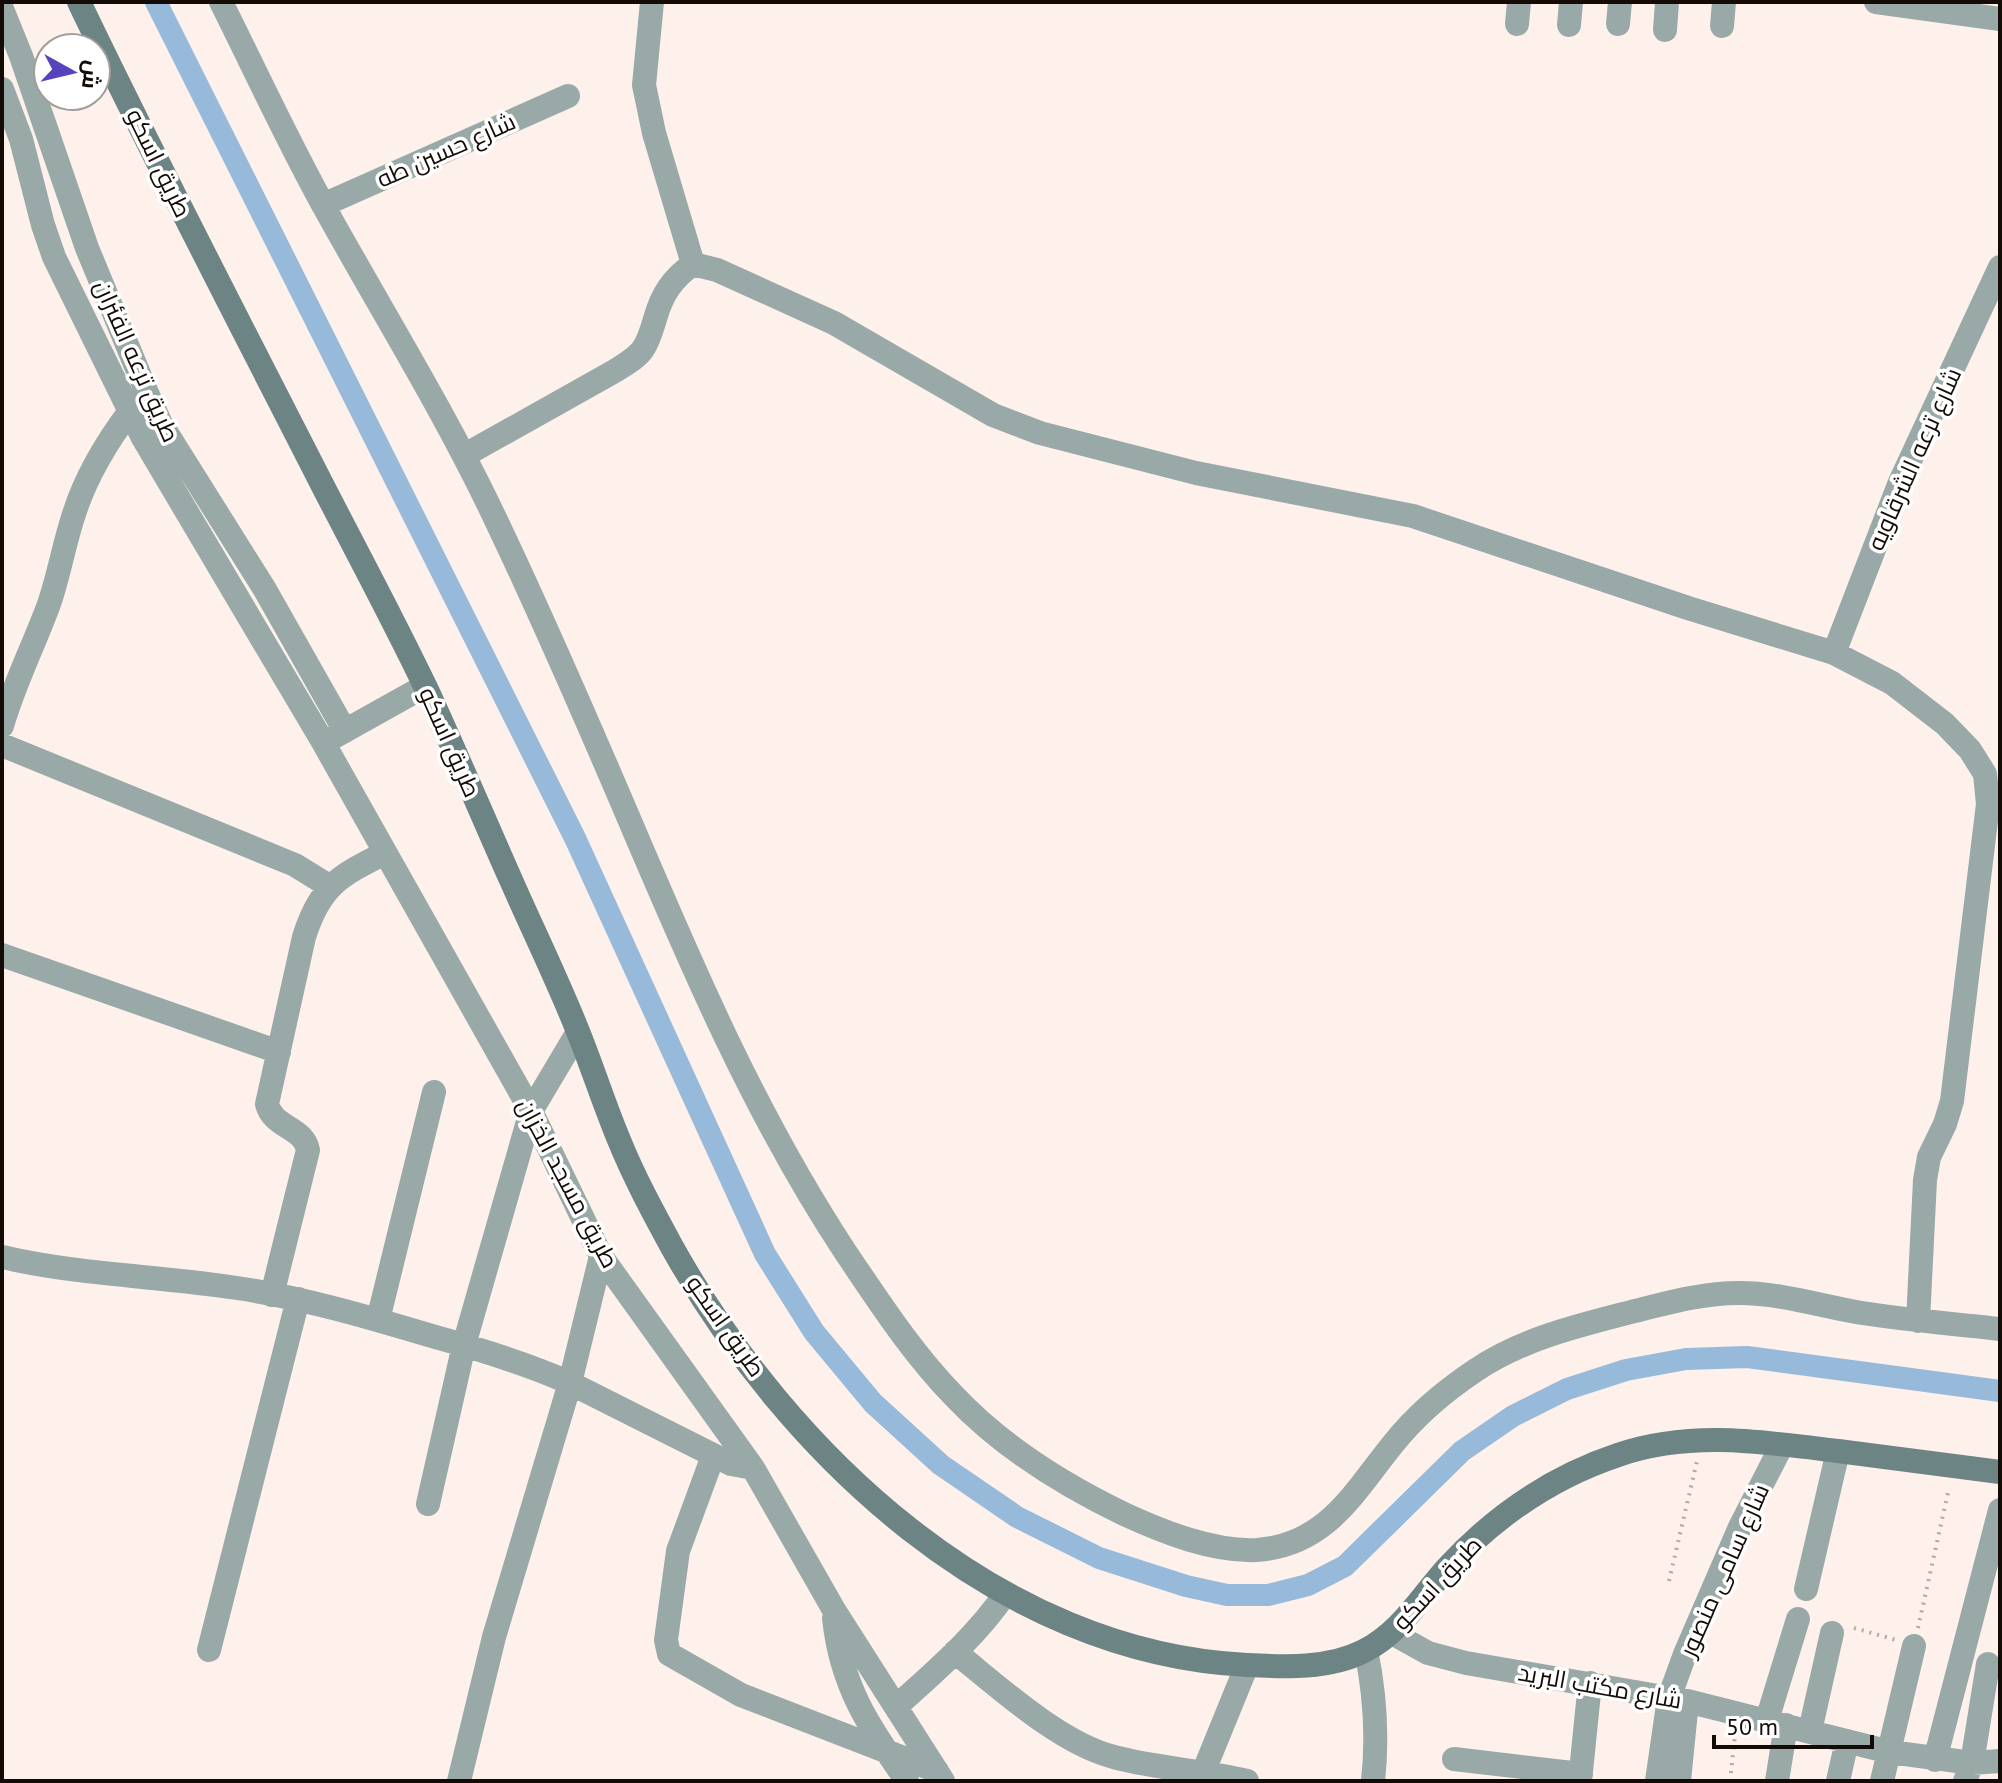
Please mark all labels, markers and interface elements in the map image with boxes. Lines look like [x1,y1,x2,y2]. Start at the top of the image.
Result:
north arrow [32,32,112,112]
text: ش [76,59,108,91]
street label: طريق اسكو [119,104,199,222]
street label: شارع حسين طه [372,106,521,195]
street label: طريق ترعه الفئران [87,275,187,447]
street label: شارع ترعه الشرقاويه [1860,363,1969,555]
street label: طريق اسكو [412,682,488,802]
street label: طريق مسجد الخزان [510,1093,626,1273]
street label: طريق اسكو [680,1269,772,1383]
street label: شارع سامى منصور [1671,1479,1777,1663]
street label: طريق اسكو [1386,1530,1488,1636]
street label: شارع مكتب البريد [1516,1656,1684,1717]
scale bar [1714,1699,1872,1749]
text: 50 m [1726,1711,1778,1742]

